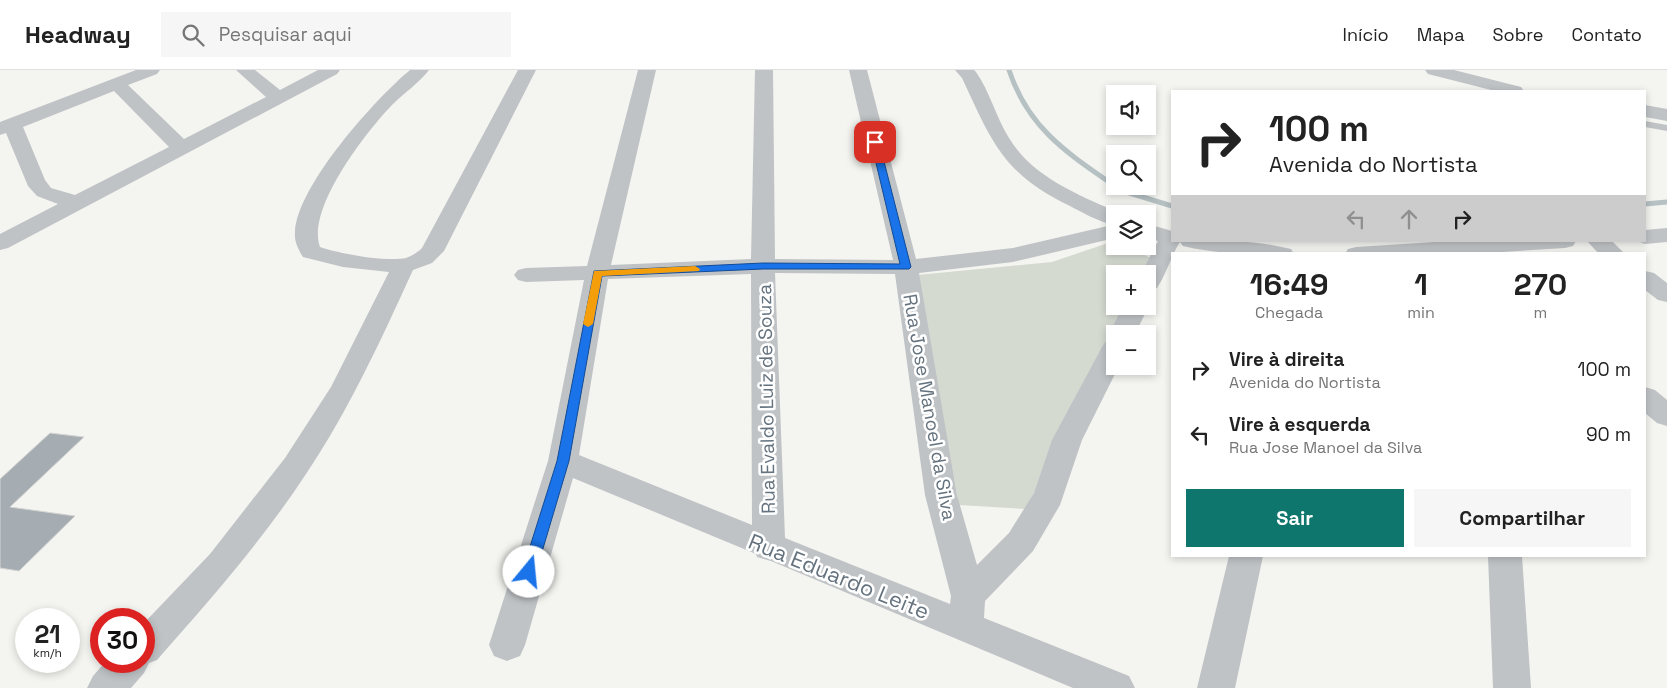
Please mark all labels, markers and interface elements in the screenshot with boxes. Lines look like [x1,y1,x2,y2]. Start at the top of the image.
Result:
search box [161,12,511,57]
text: Headway [25,19,131,50]
icon: search [179,21,207,49]
text: Pesquisar aqui [219,22,352,47]
text: Início [1343,23,1389,46]
text: Mapa [1417,23,1465,46]
text: Sobre [1493,23,1543,46]
text: Contato [1571,23,1642,46]
map controls [1106,85,1156,375]
button: sound [1106,85,1156,135]
text: 100 m [1269,107,1369,151]
icon: right [1186,110,1251,175]
pin [854,121,896,163]
icon: arrive [861,128,889,156]
button: search [1106,145,1156,195]
text: Avenida do Nortista [1269,150,1478,178]
button: layers [1106,205,1156,255]
icon: left [1342,205,1370,233]
icon: ahead [1395,205,1423,233]
icon: right [1448,205,1476,233]
button: + [1106,265,1156,315]
text: 16:49 [1250,265,1329,304]
text: 1 [1414,265,1428,304]
text: 270 [1514,265,1567,304]
street label: Rua Evaldo Luiz de Souza [752,284,781,514]
street label: Rua Jose Manoel da Silva [897,292,962,522]
text: Chegada [1255,302,1323,323]
text: min [1407,302,1435,323]
text: m [1534,302,1547,323]
button: − [1106,325,1156,375]
text: Vire à direita [1229,347,1345,372]
icon: right [1186,356,1214,384]
text: 100 m [1577,357,1631,382]
text: Avenida do Nortista [1229,372,1381,393]
text: Vire à esquerda [1229,412,1371,437]
icon: left [1186,421,1214,449]
text: 90 m [1586,422,1631,447]
text: Rua Jose Manoel da Silva [1229,437,1422,458]
button: Sair [1186,489,1404,547]
button: Compartilhar [1414,489,1631,547]
street label: Rua Eduardo Leite [744,527,934,625]
position arrow [502,545,554,597]
speed limit sign: 30 [90,608,155,673]
text: 21 [34,618,61,650]
text: km/h [33,645,62,661]

